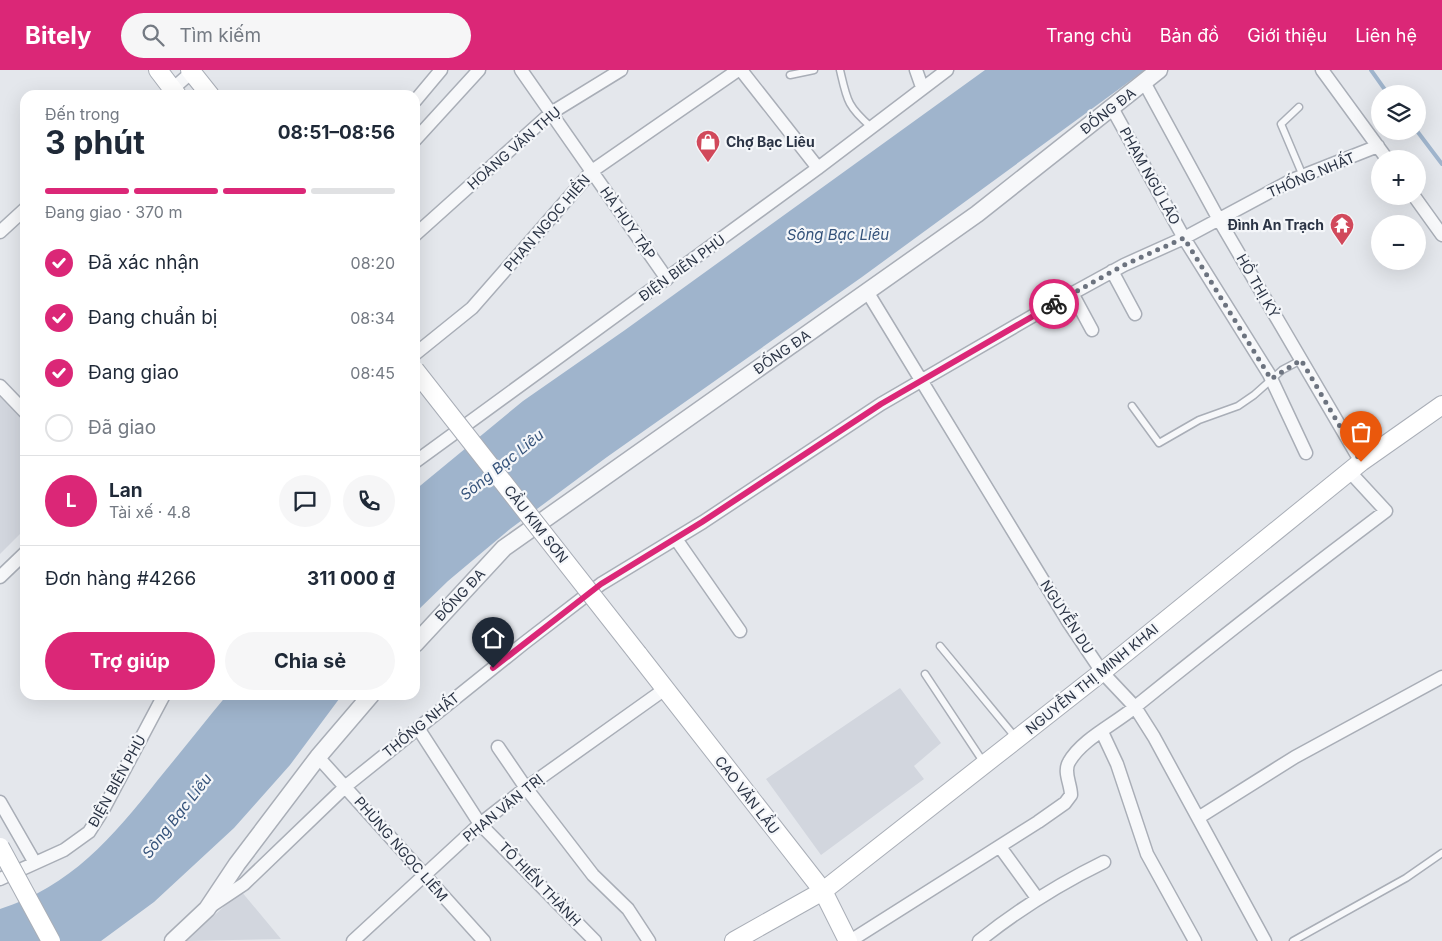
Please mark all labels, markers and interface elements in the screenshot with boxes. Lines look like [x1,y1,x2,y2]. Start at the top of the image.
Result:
search box [121,13,471,58]
text: Bitely [25,21,91,50]
icon: search [139,21,167,49]
text: Tìm kiếm [179,24,261,47]
text: Trang chủ [1046,25,1132,46]
text: Bản đồ [1160,25,1219,46]
text: Giới thiệu [1247,25,1327,46]
text: Liên hệ [1355,25,1417,46]
street label: ĐỐNG ĐA [1075,81,1139,137]
map controls [1371,85,1426,270]
button: layers [1371,85,1426,140]
street label: HOÀNG VĂN THỤ [463,102,564,193]
text: Đến trong [45,104,120,124]
text: 08:51–08:56 [278,121,395,144]
text: 3 phút [45,123,145,162]
street label: PHẠM NGŨ LÃO [1117,124,1184,227]
shop icon: Chợ Bạc Liêu [695,129,721,163]
place label: Chợ Bạc Liêu [726,133,815,150]
street label: THỐNG NHẤT [1263,146,1357,201]
button: + [1371,150,1426,205]
street label: PHAN NGỌC HIỂN [499,170,593,274]
street label: HÀ HUY TẬP [597,183,660,262]
text: Đang giao · 370 m [45,202,182,222]
temple icon: Đình An Trạch [1329,212,1355,246]
button: − [1371,215,1426,270]
place label: Đình An Trạch [1228,216,1324,233]
water label: Sông Bạc Liêu [787,225,889,244]
street label: ĐIỆN BIÊN PHỦ [635,231,728,305]
icon: check [45,249,73,277]
street label: HỒ THỊ KỶ [1233,249,1286,321]
text: Đã xác nhận [88,251,199,274]
text: 08:20 [351,253,395,273]
courier [1029,279,1079,329]
icon: bike [1040,290,1068,318]
icon: check [45,304,73,332]
text: Đang chuẩn bị [88,306,217,329]
text: 08:34 [350,308,395,328]
street label: ĐỐNG ĐA [748,323,814,377]
icon: check [45,359,73,387]
text: Đang giao [88,361,179,384]
text: 08:45 [350,363,395,383]
pin [1340,411,1382,462]
text: Đã giao [88,416,156,439]
icon: bag [1347,418,1375,446]
water label: Sông Bạc Liêu [456,425,548,504]
button: chat [279,475,331,527]
button: phone [343,475,395,527]
text: Lan [109,479,143,502]
street label: CẦU KIM SƠN [501,480,574,566]
text: L [66,489,76,512]
text: Tài xế · 4.8 [109,502,191,522]
street label: ĐỐNG ĐA [429,563,488,624]
text: Đơn hàng #4266 [45,567,196,590]
text: 311 000 ₫ [307,567,395,590]
street label: NGUYỄN DU [1037,575,1100,657]
pin [472,617,514,668]
street label: NGUYỄN THỊ MINH KHAI [1020,618,1161,737]
icon: home [479,624,507,652]
button: Trợ giúp [45,632,215,690]
button: Chia sẻ [225,632,395,690]
street label: THỐNG NHẤT [377,686,462,761]
street label: ĐIỆN BIÊN PHỦ [84,732,149,830]
street label: CAO VĂN LẦU [712,750,785,837]
water label: Sông Bạc Liêu [138,769,216,862]
street label: PHAN VĂN TRỊ [459,769,546,845]
street label: PHÙNG NGỌC LIÊM [351,793,452,905]
street label: TÔ HIẾN THÀNH [496,836,587,929]

